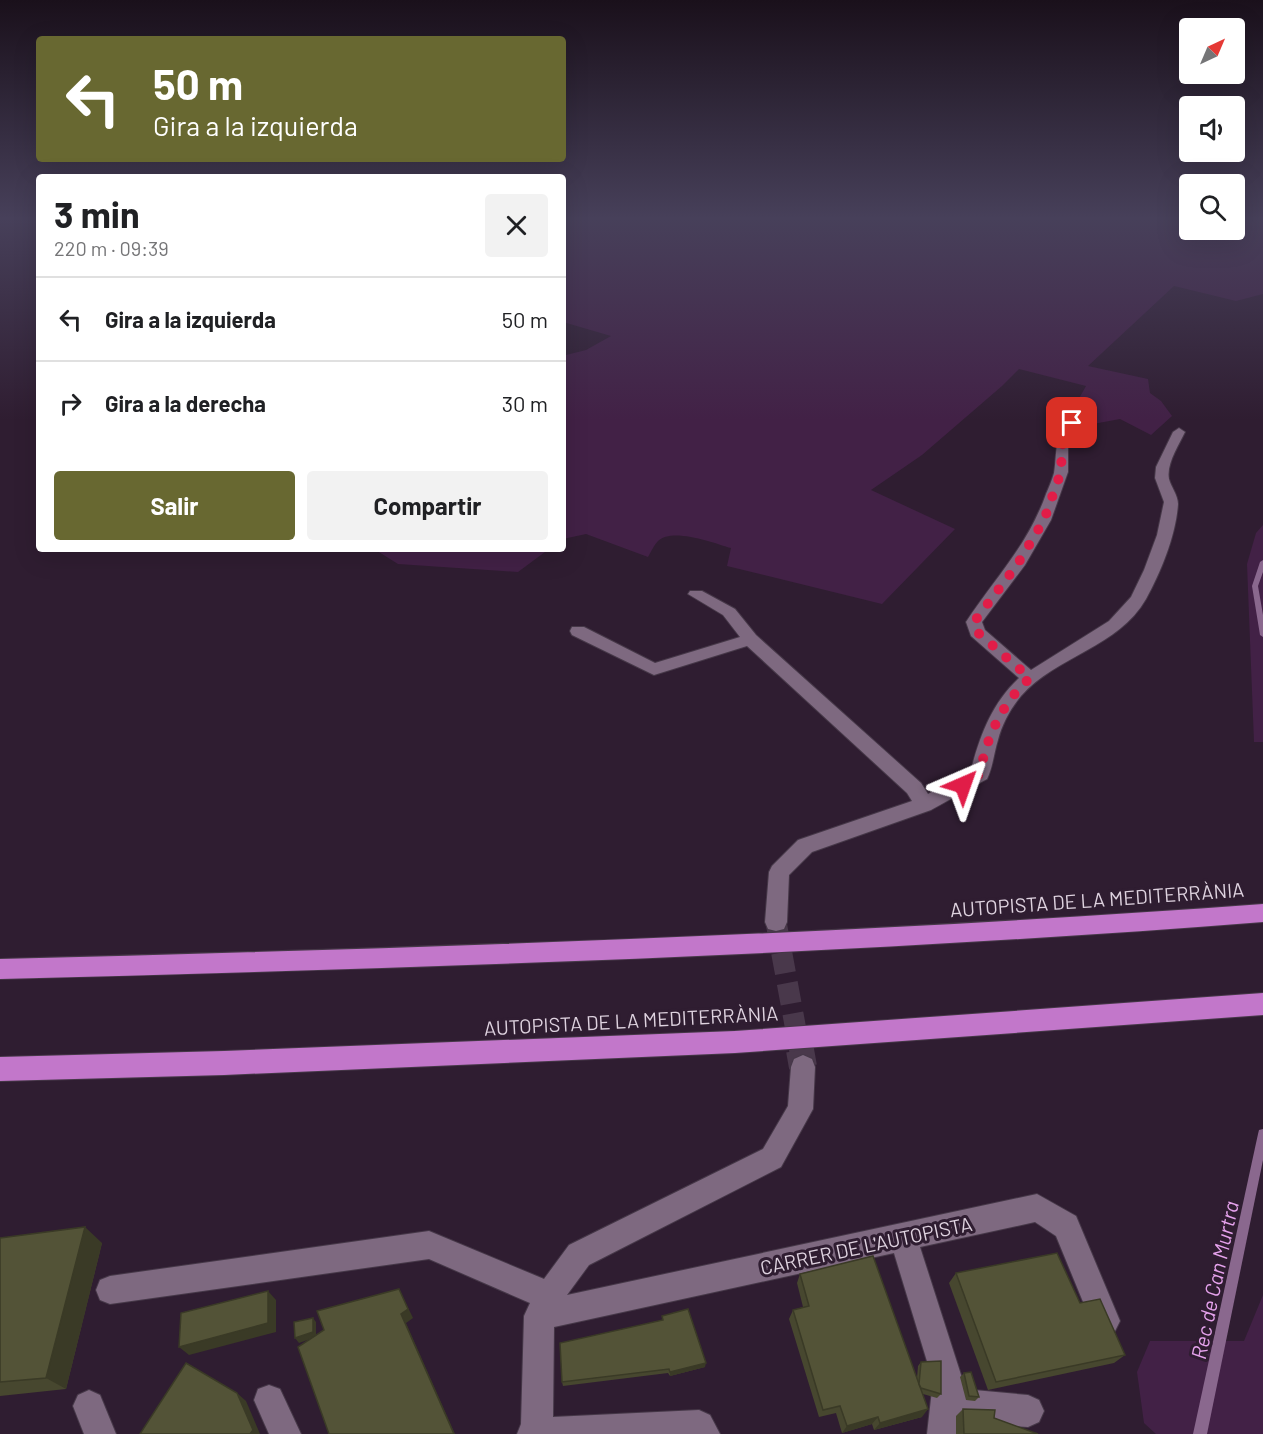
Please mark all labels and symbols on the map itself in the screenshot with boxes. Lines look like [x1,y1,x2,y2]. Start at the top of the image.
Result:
north arrow [1179,18,1245,84]
pin [1046,397,1097,448]
position arrow [931,753,995,817]
street label: AUTOPISTA DE LA MEDITERRÀNIA [949,877,1245,921]
street label: AUTOPISTA DE LA MEDITERRÀNIA [483,1000,779,1040]
water label: Rec de Can Murtra [1185,1199,1243,1361]
street label: CARRER DE L'AUTOPISTA [758,1211,974,1279]

